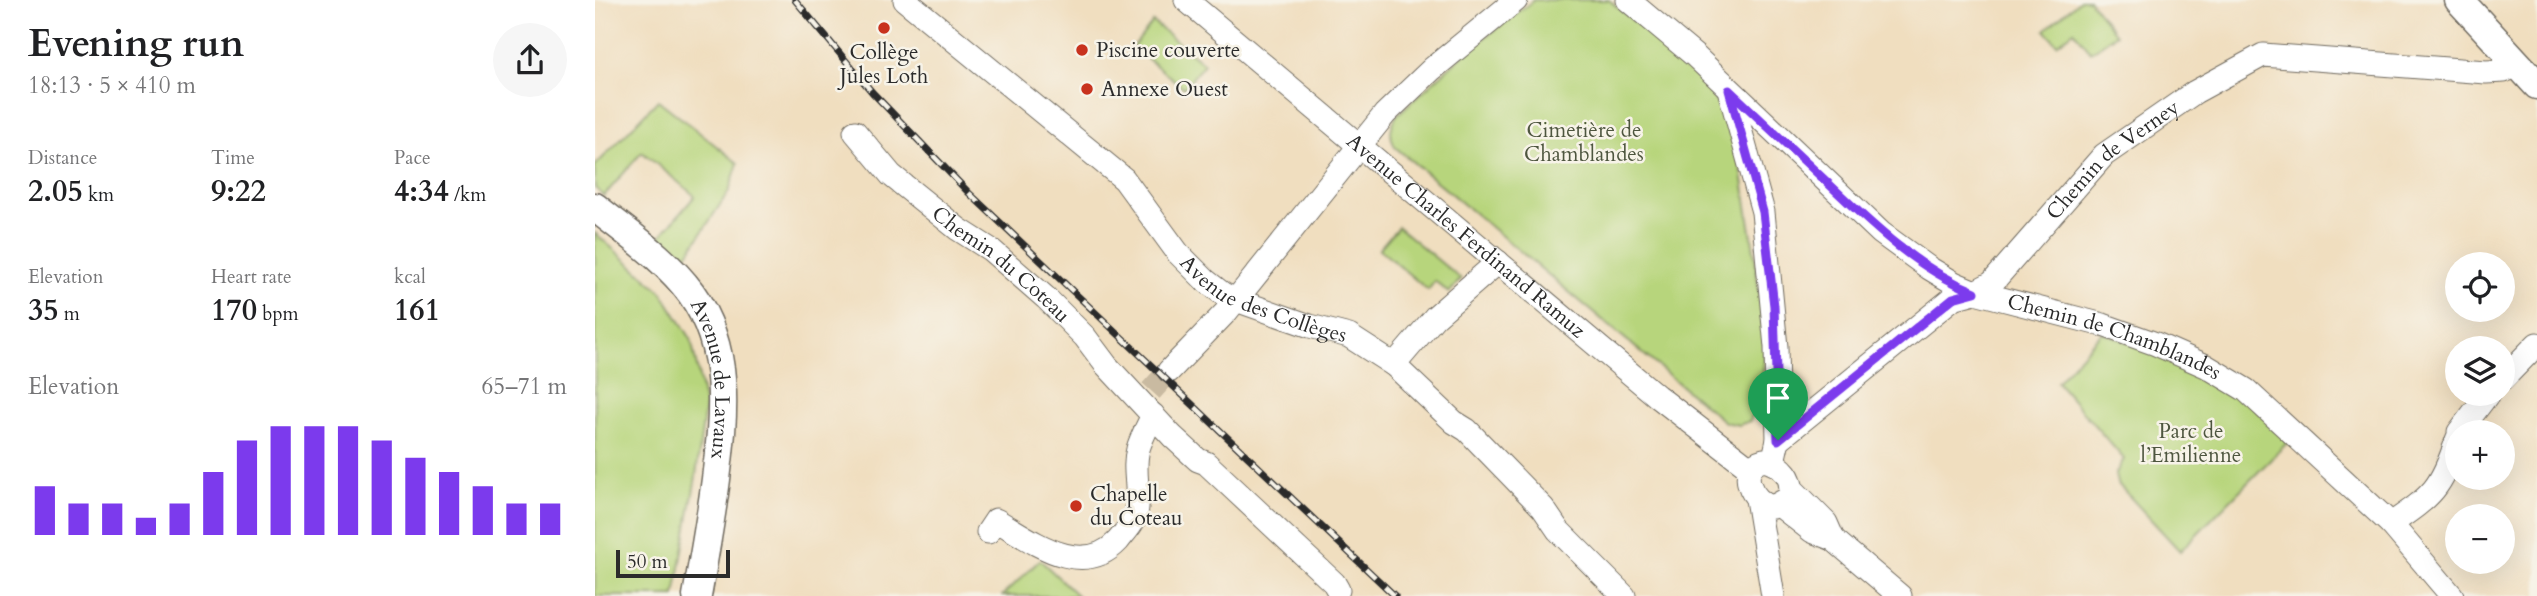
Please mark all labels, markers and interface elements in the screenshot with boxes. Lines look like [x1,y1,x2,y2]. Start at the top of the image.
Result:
text: Evening run [28,18,244,70]
marker: Collège Jules Loth [876,20,892,36]
button: share [493,23,567,97]
place label: Piscine couverte [1096,36,1240,65]
place label: Collège Jules Loth [837,38,929,91]
marker: Piscine couverte [1074,42,1090,58]
text: 18:13 · 5 × 410 m [28,70,196,101]
place label: Annexe Ouest [1101,75,1228,104]
marker: Annexe Ouest [1079,81,1095,97]
street label: Chemin de Verney [2039,93,2185,226]
park label: Cimetière de Chamblandes [1524,116,1644,169]
street label: Avenue Charles Ferdinand Ramuz [1340,127,1592,345]
text: Distance [28,145,97,171]
text: Time [211,145,255,171]
text: Pace [394,145,431,171]
text: 2.05 [28,171,83,212]
text: 9:22 [211,171,266,212]
text: 4:34 [394,171,449,212]
text: km [83,182,114,208]
text: /km [449,182,486,208]
street label: Chemin du Coteau [926,199,1077,329]
street label: Avenue des Collèges [1173,248,1350,349]
map controls [2445,252,2515,574]
button: locate [2445,252,2515,322]
text: Elevation [28,264,103,290]
text: Heart rate [211,264,292,290]
text: kcal [394,264,426,290]
street label: Chemin de Chamblandes [2005,286,2227,387]
text: 35 [28,290,59,331]
text: 170 [211,290,257,331]
text: 161 [394,290,440,331]
street label: Avenue de Lavaux [684,293,737,461]
text: m [59,301,80,327]
text: bpm [257,301,299,327]
button: layers [2445,336,2515,406]
pin [1748,368,1808,440]
text: Elevation [28,371,119,402]
text: 65–71 m [482,371,567,402]
icon: arrive [1759,379,1797,417]
park label: Parc de l’Emilienne [2141,417,2241,470]
button: + [2445,420,2515,490]
place label: Chapelle du Coteau [1090,480,1183,533]
marker: Chapelle du Coteau [1068,498,1084,514]
button: − [2445,504,2515,574]
scale bar [616,547,730,579]
text: 50 m [627,549,668,575]

